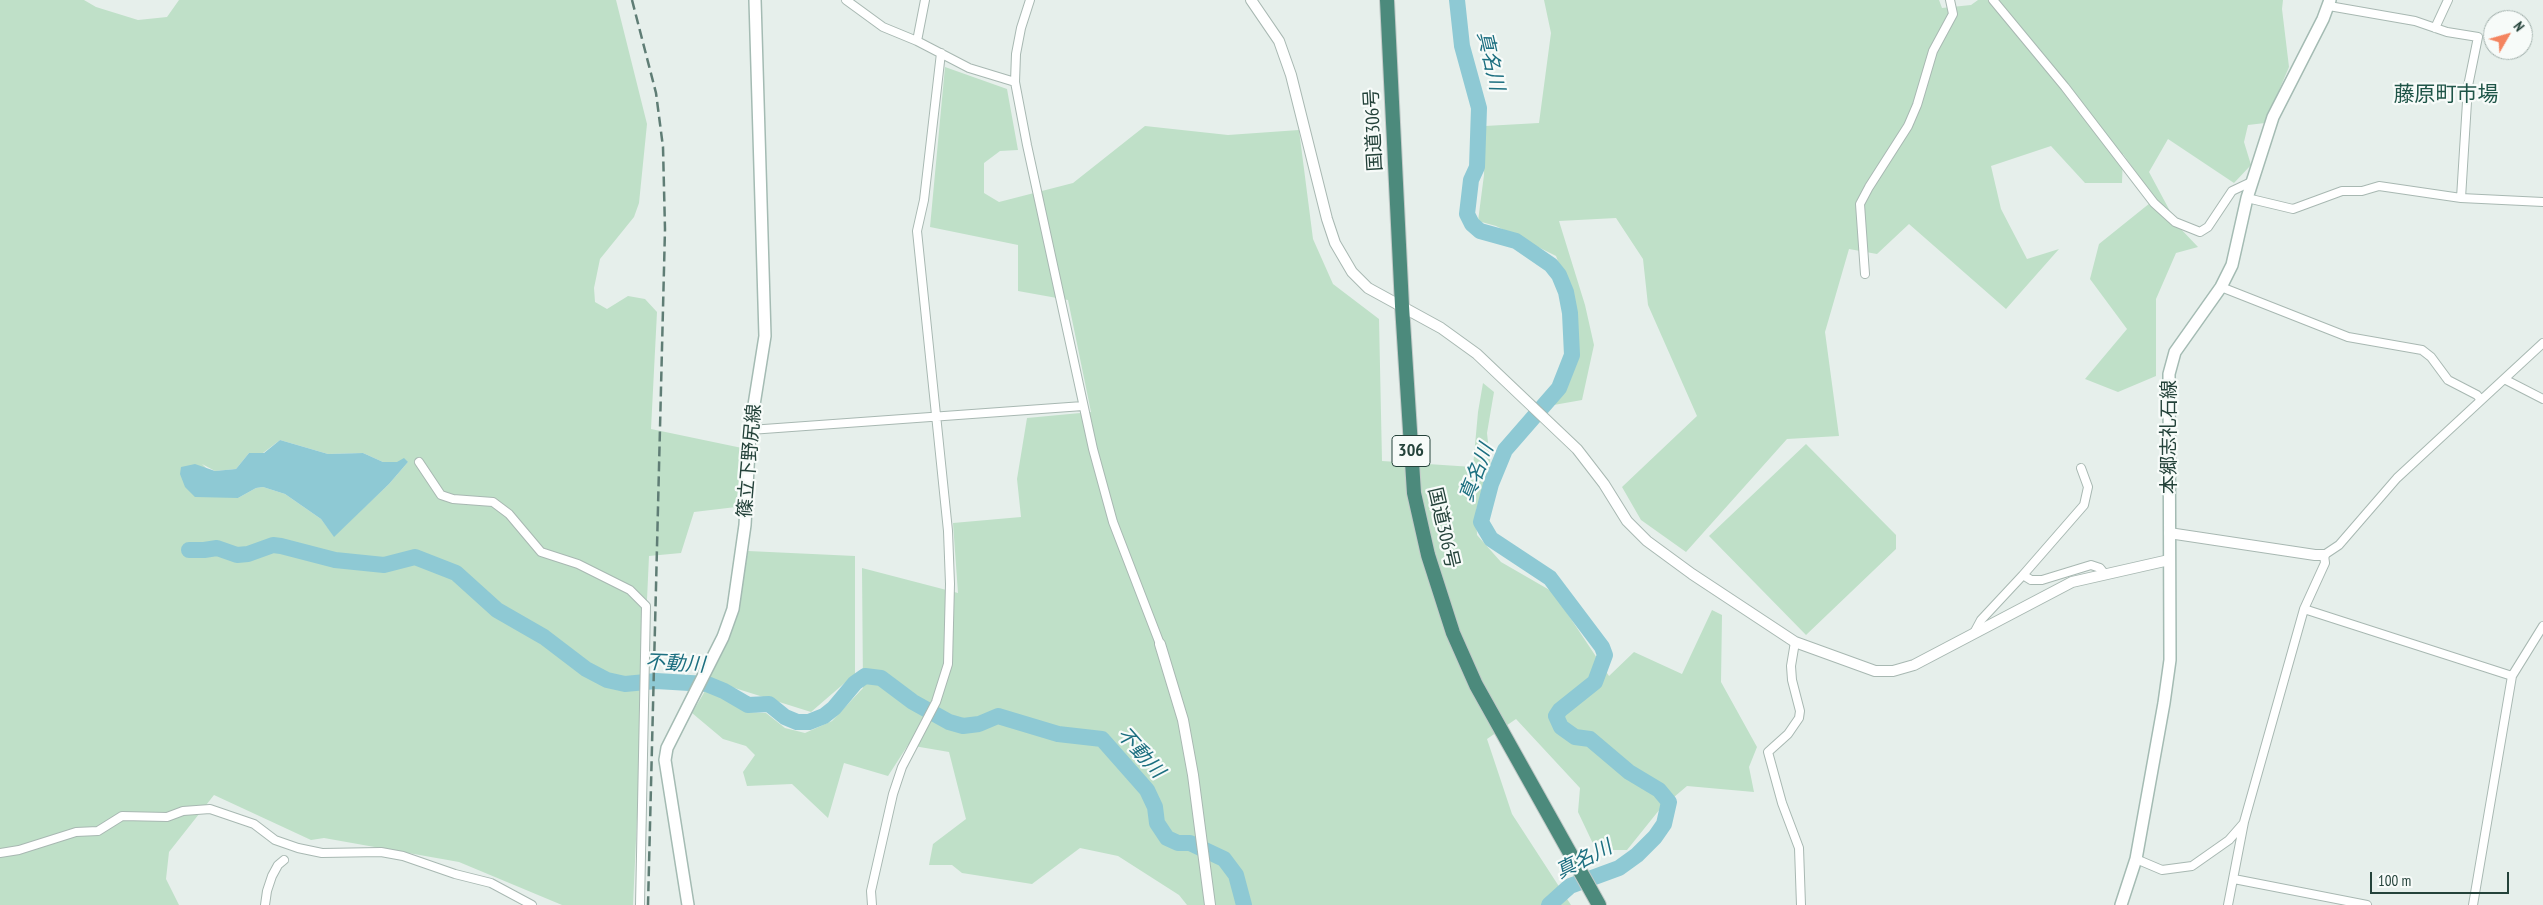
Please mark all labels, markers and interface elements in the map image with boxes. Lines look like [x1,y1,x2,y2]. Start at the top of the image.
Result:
north arrow [2483,10,2533,60]
text: N [2510,18,2528,35]
water label: 真名川 [1472,29,1508,93]
district label: 藤原町市場 [2394,82,2498,108]
street label: 国道306号 [1360,88,1388,172]
street label: 本郷志礼石線 [2159,380,2181,494]
street label: 篠立下野尻線 [734,403,766,519]
road number: 306 [1392,436,1430,466]
water label: 真名川 [1455,441,1499,505]
street label: 国道306号 [1423,485,1463,571]
water label: 不動川 [644,650,706,678]
water label: 不動川 [1111,723,1169,783]
water label: 真名川 [1552,836,1616,884]
scale bar [2373,862,2512,894]
text: 100 m [2378,871,2411,890]

